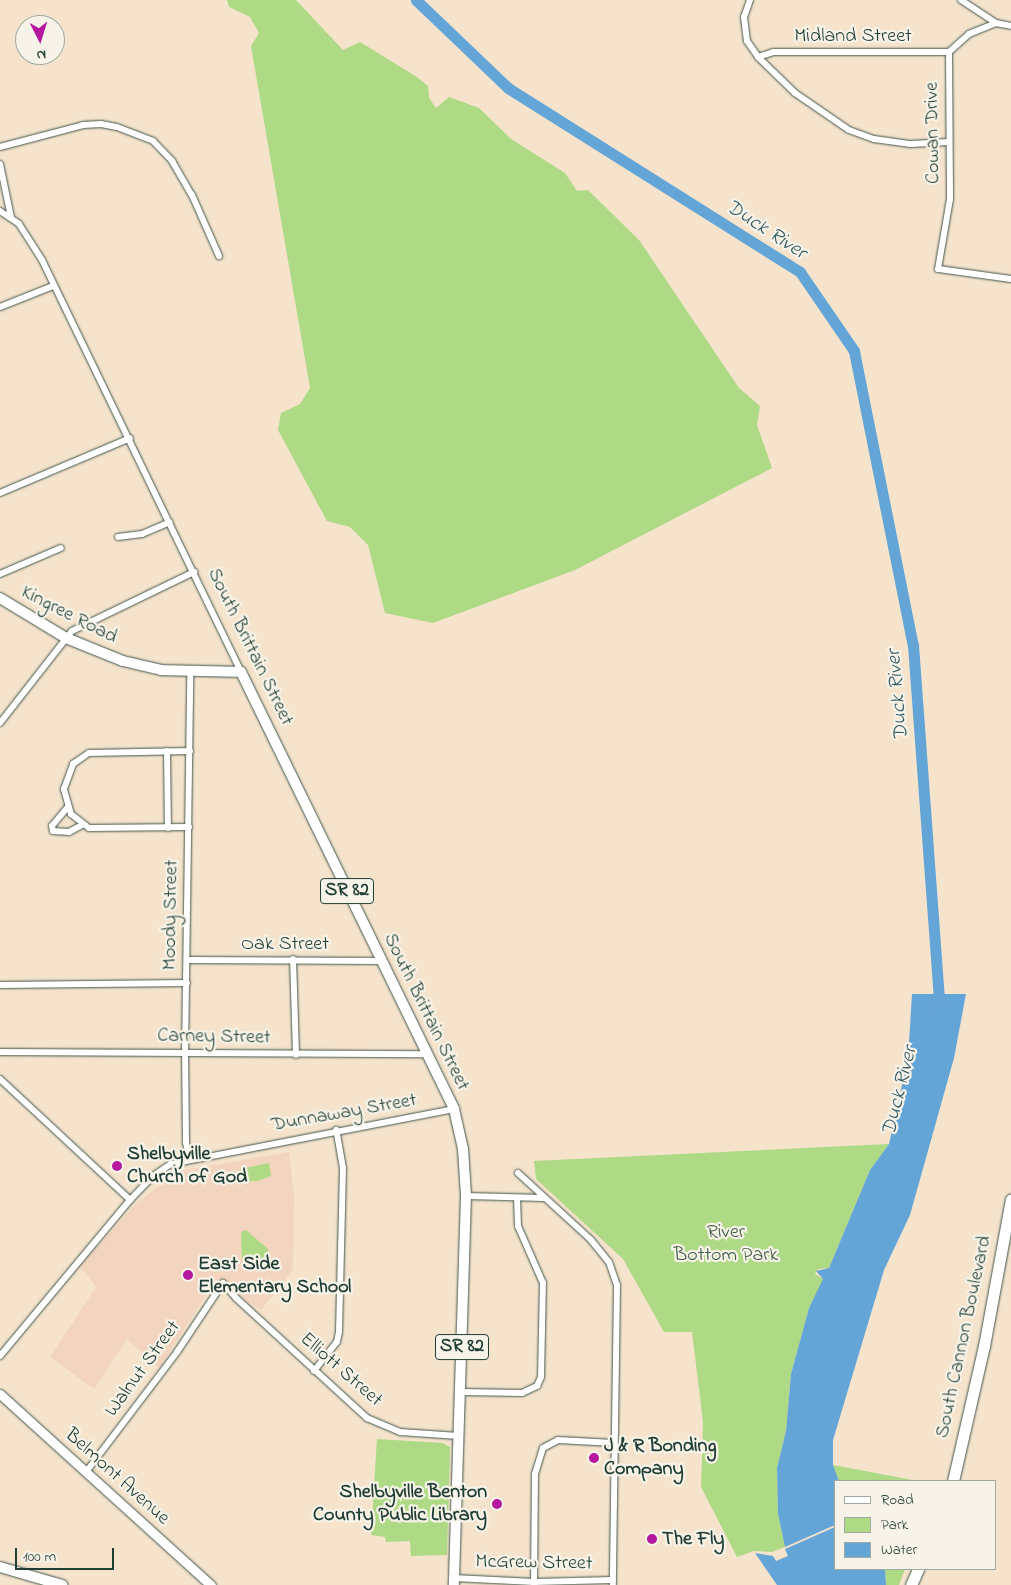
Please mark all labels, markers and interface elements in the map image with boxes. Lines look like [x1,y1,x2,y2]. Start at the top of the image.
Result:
north arrow [15,15,65,65]
street label: Midland Street [794,24,912,48]
text: N [36,44,47,65]
street label: Cowan Drive [920,82,946,184]
water label: Duck River [721,195,811,265]
street label: South Brittain Street [201,564,299,730]
street label: Kingree Road [17,581,121,649]
water label: Duck River [881,648,915,742]
street label: Moody Street [158,859,184,971]
road number: SR 82 [320,874,374,908]
street label: South Brittain Street [377,929,475,1095]
street label: Oak Street [241,932,329,956]
street label: Carney Street [157,1024,271,1050]
water label: Duck River [877,1044,923,1138]
street label: Dunnaway Street [270,1088,418,1138]
place label: Shelbyville Church of God [127,1142,247,1189]
marker: Shelbyville Church of God [111,1160,123,1172]
park label: River Bottom Park [674,1221,778,1268]
street label: South Cannon Boulevard [931,1234,997,1440]
place label: East Side Elementary School [198,1252,351,1299]
marker: East Side Elementary School [182,1269,194,1281]
street label: Walnut Street [100,1316,186,1422]
street label: Elliott Street [295,1328,387,1412]
road number: SR 82 [434,1330,490,1364]
street label: Belmont Avenue [60,1424,174,1530]
place label: J & R Bonding Company [604,1434,716,1481]
marker: J & R Bonding Company [588,1452,600,1464]
place label: Shelbyville Benton County Public Library [313,1480,487,1527]
legend [834,1480,996,1570]
text: Road [881,1489,914,1511]
marker: Shelbyville Benton County Public Library [491,1498,503,1510]
text: Park [881,1514,908,1536]
place label: The Fly [662,1527,724,1551]
marker: The Fly [646,1533,658,1545]
scale bar [18,1538,116,1570]
text: Water [881,1539,917,1561]
text: 100 m [23,1546,56,1568]
street label: McGrew Street [475,1550,593,1576]

